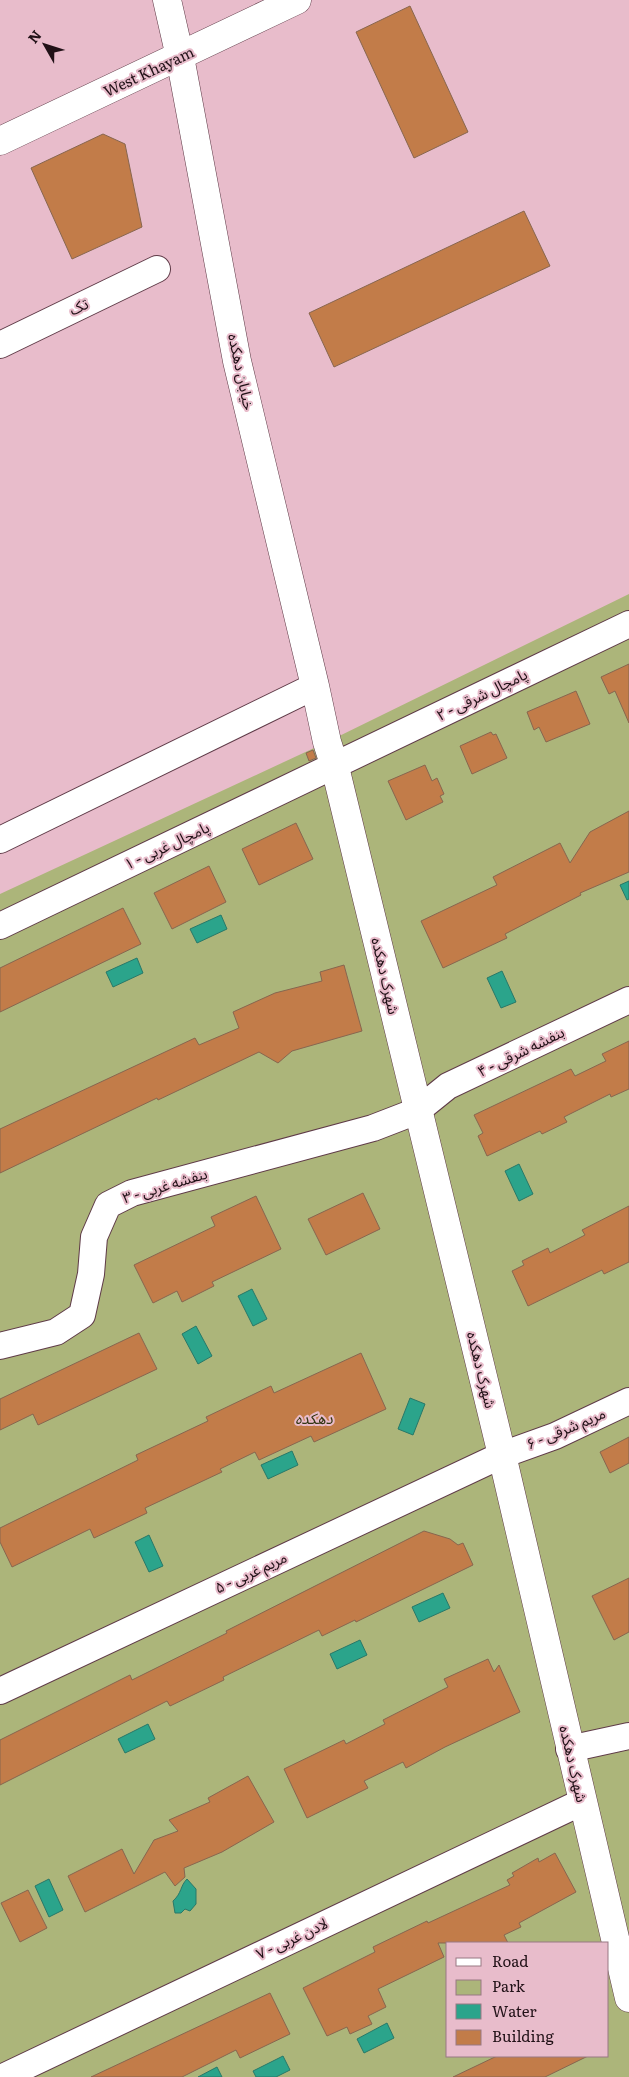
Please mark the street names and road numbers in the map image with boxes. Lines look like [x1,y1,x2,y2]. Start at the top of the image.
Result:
street label: West Khayam [99,39,198,102]
street label: تک [65,291,92,320]
street label: خیابان دهکده [223,331,262,412]
street label: پامچال شرقی - ۲ [432,662,531,726]
street label: پامچال غربی - ۱ [120,815,213,875]
street label: شهرک دهکده [366,935,407,1017]
street label: بنفشه شرقی - ۴ [473,1020,568,1082]
street label: بنفشه غربی - ۳ [119,1161,210,1208]
street label: شهرک دهکده [462,1329,503,1411]
street label: مریم شرقی - ۶ [522,1401,609,1456]
street label: مریم غربی - ۵ [210,1545,291,1599]
street label: شهرک دهکده [554,1723,595,1805]
street label: لادن غربی - ۷ [252,1911,331,1964]

